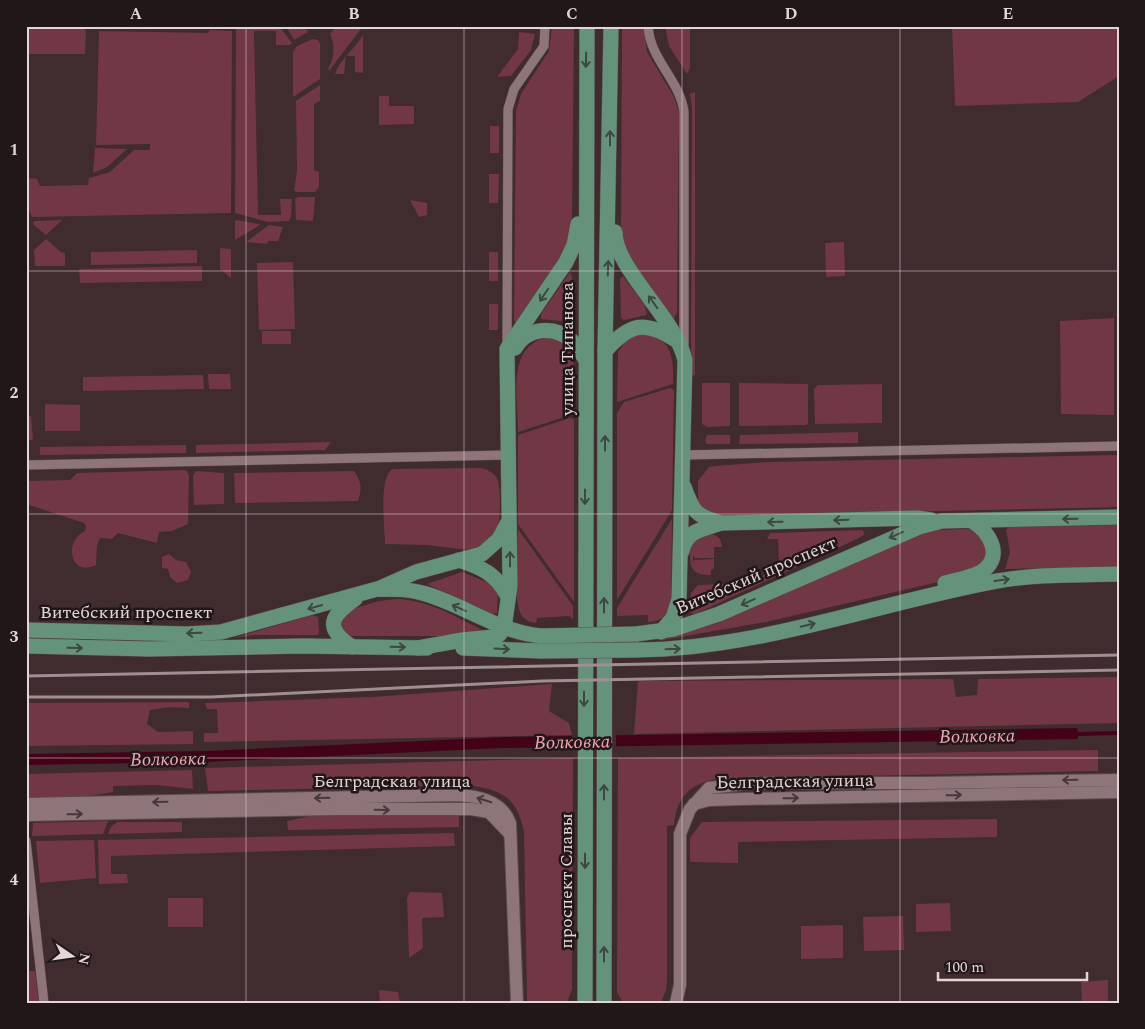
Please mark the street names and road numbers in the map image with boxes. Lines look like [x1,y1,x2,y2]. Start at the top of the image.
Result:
street label: улица Типанова [554,282,581,417]
street label: Витебский проспект [672,529,841,622]
street label: Витебский проспект [40,599,212,626]
street label: Белградская улица [716,767,874,796]
street label: Белградская улица [313,768,471,795]
street label: проспект Славы [553,813,580,949]

